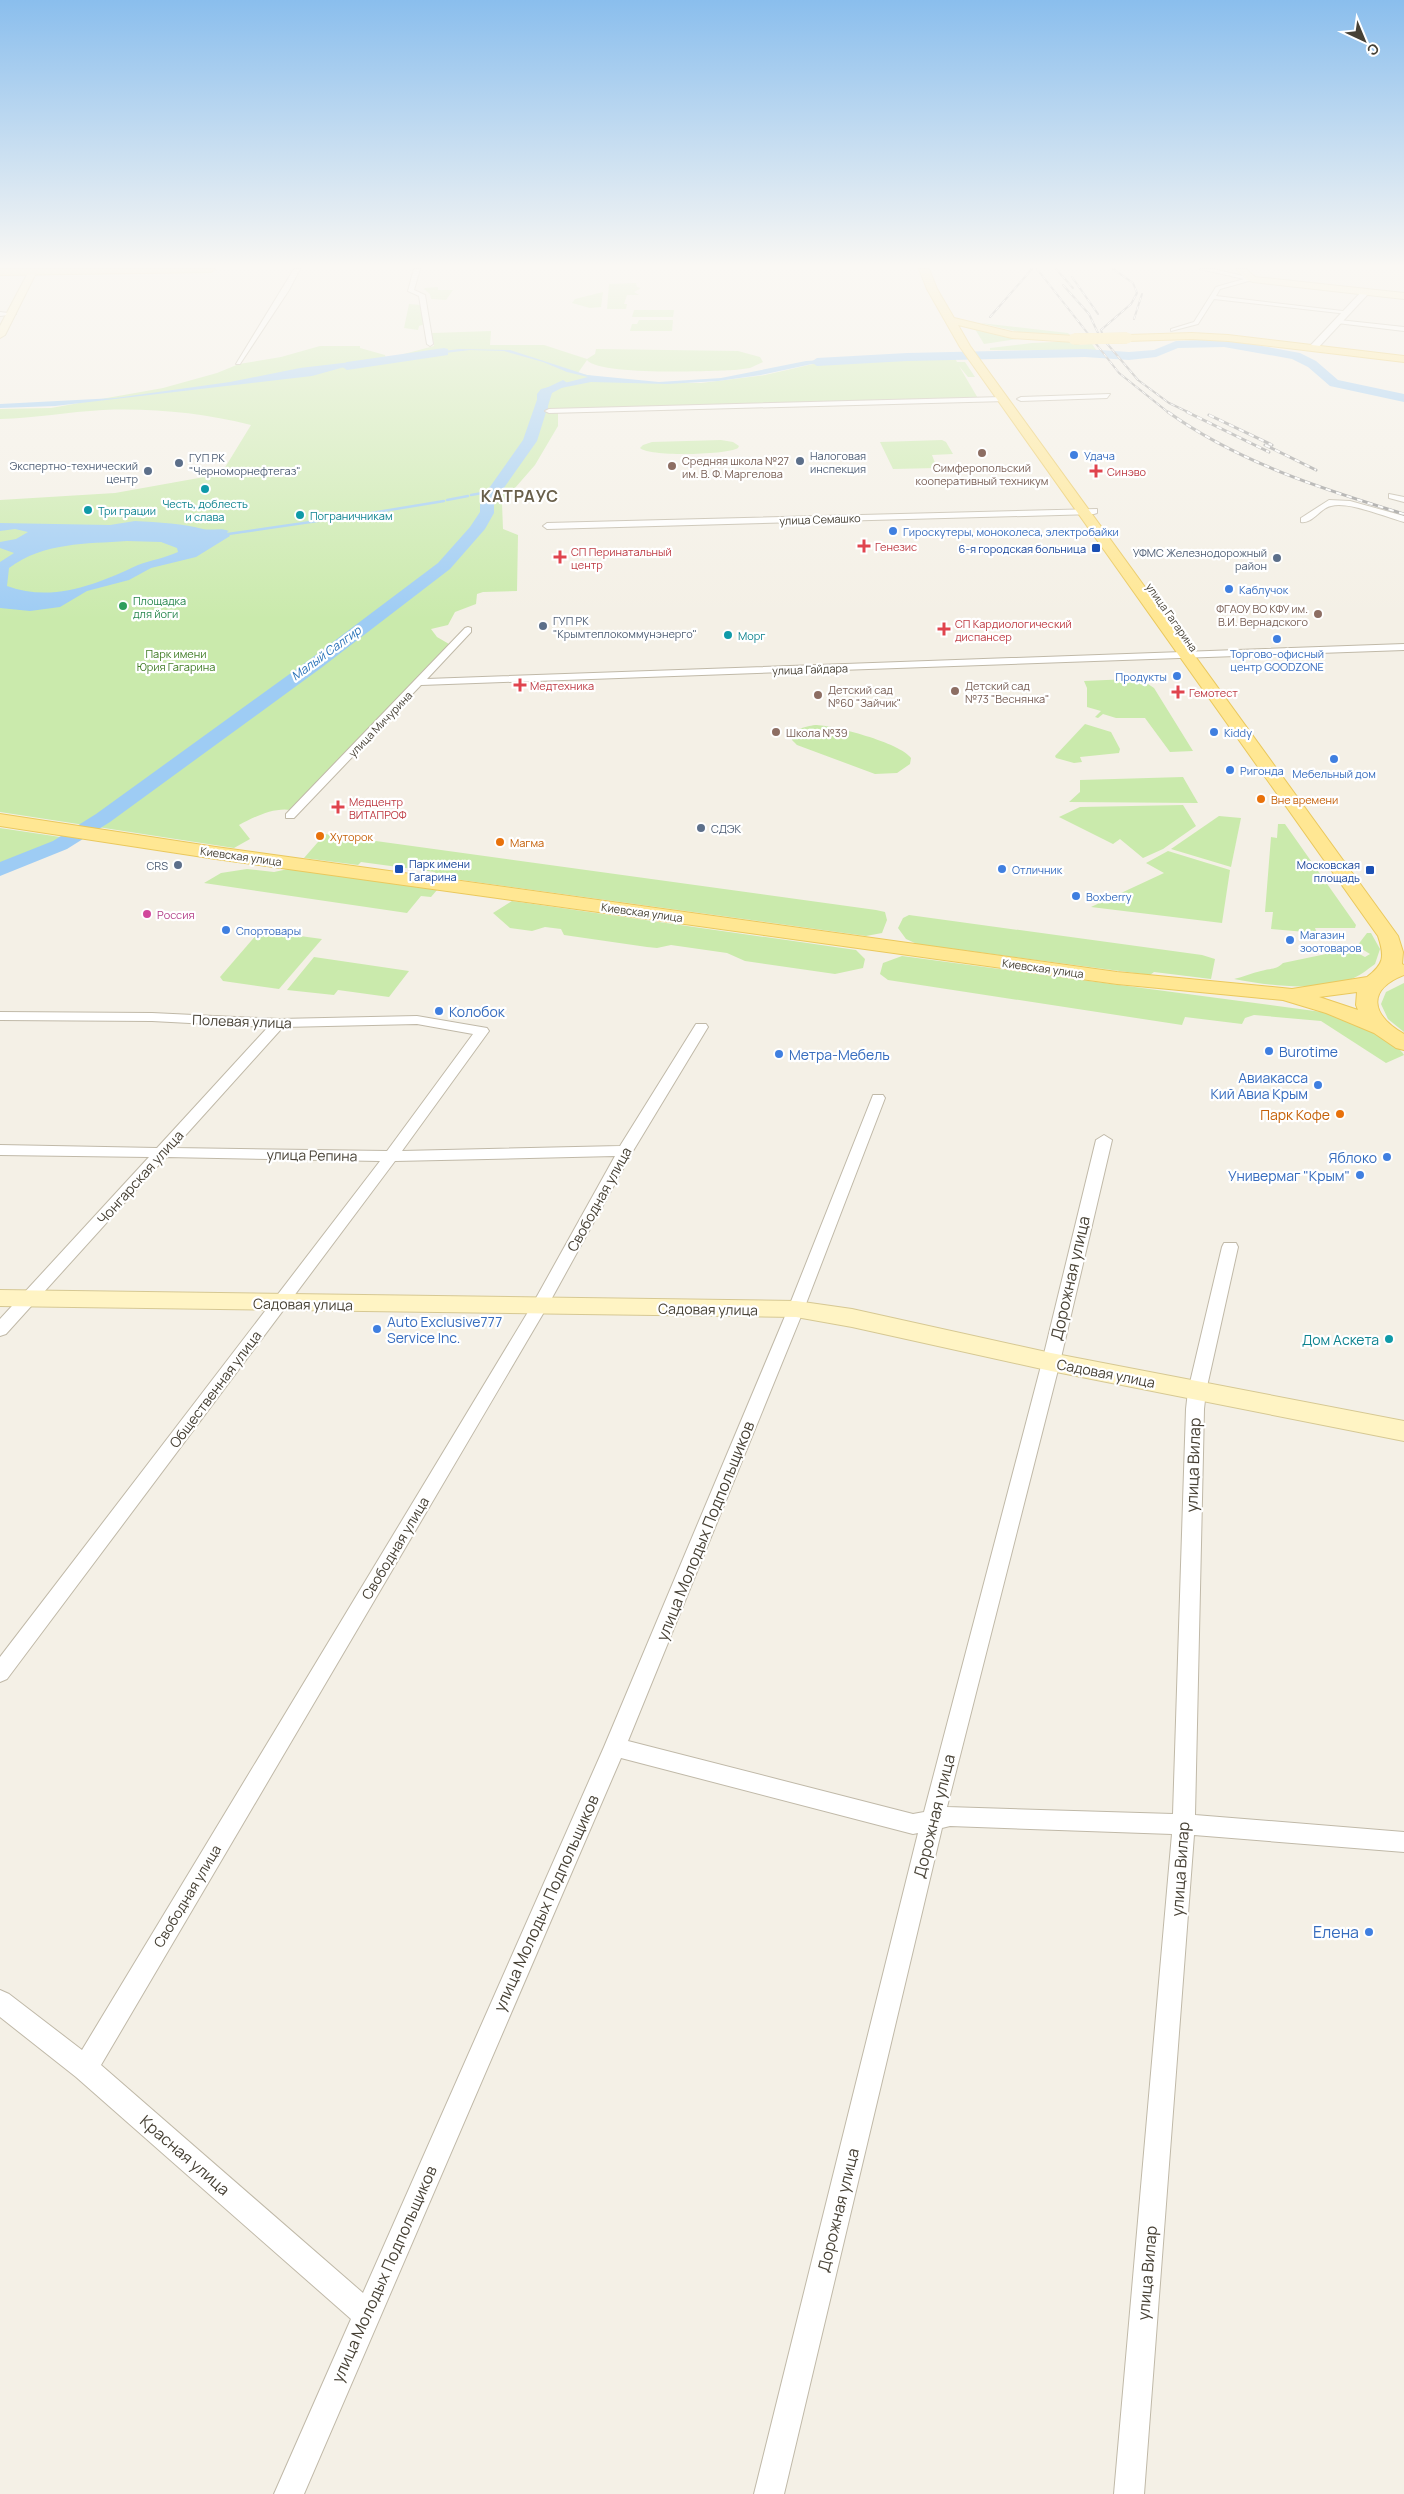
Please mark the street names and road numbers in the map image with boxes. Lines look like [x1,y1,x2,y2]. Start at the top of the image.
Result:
street label: улица Семашко [779,510,861,528]
street label: улица Гагарина [1143,580,1201,654]
street label: улица Гайдара [772,660,848,678]
street label: улица Мичурина [345,688,415,760]
street label: Киевская улица [199,843,283,869]
street label: Киевская улица [600,899,684,925]
street label: Киевская улица [1001,955,1085,981]
street label: Полевая улица [192,1010,292,1032]
street label: Чонгарская улица [93,1126,187,1228]
street label: Свободная улица [562,1143,636,1255]
street label: улица Репина [266,1145,358,1165]
street label: Дорожная улица [1045,1214,1095,1342]
street label: Садовая улица [253,1294,353,1314]
street label: Садовая улица [658,1299,758,1319]
street label: Общественная улица [165,1327,265,1451]
street label: Садовая улица [1055,1354,1157,1392]
street label: улица Молодых Подпольщиков [651,1417,759,1644]
street label: улица Вилар [1180,1417,1206,1513]
street label: Свободная улица [357,1493,433,1603]
street label: Дорожная улица [908,1752,960,1880]
street label: улица Молодых Подпольщиков [488,1791,604,2015]
street label: улица Вилар [1166,1821,1194,1917]
street label: Свободная улица [149,1841,225,1951]
street label: Красная улица [135,2110,235,2200]
street label: Дорожная улица [812,2146,864,2274]
street label: улица Молодых Подпольщиков [326,2162,442,2386]
street label: улица Вилар [1132,2225,1162,2321]

